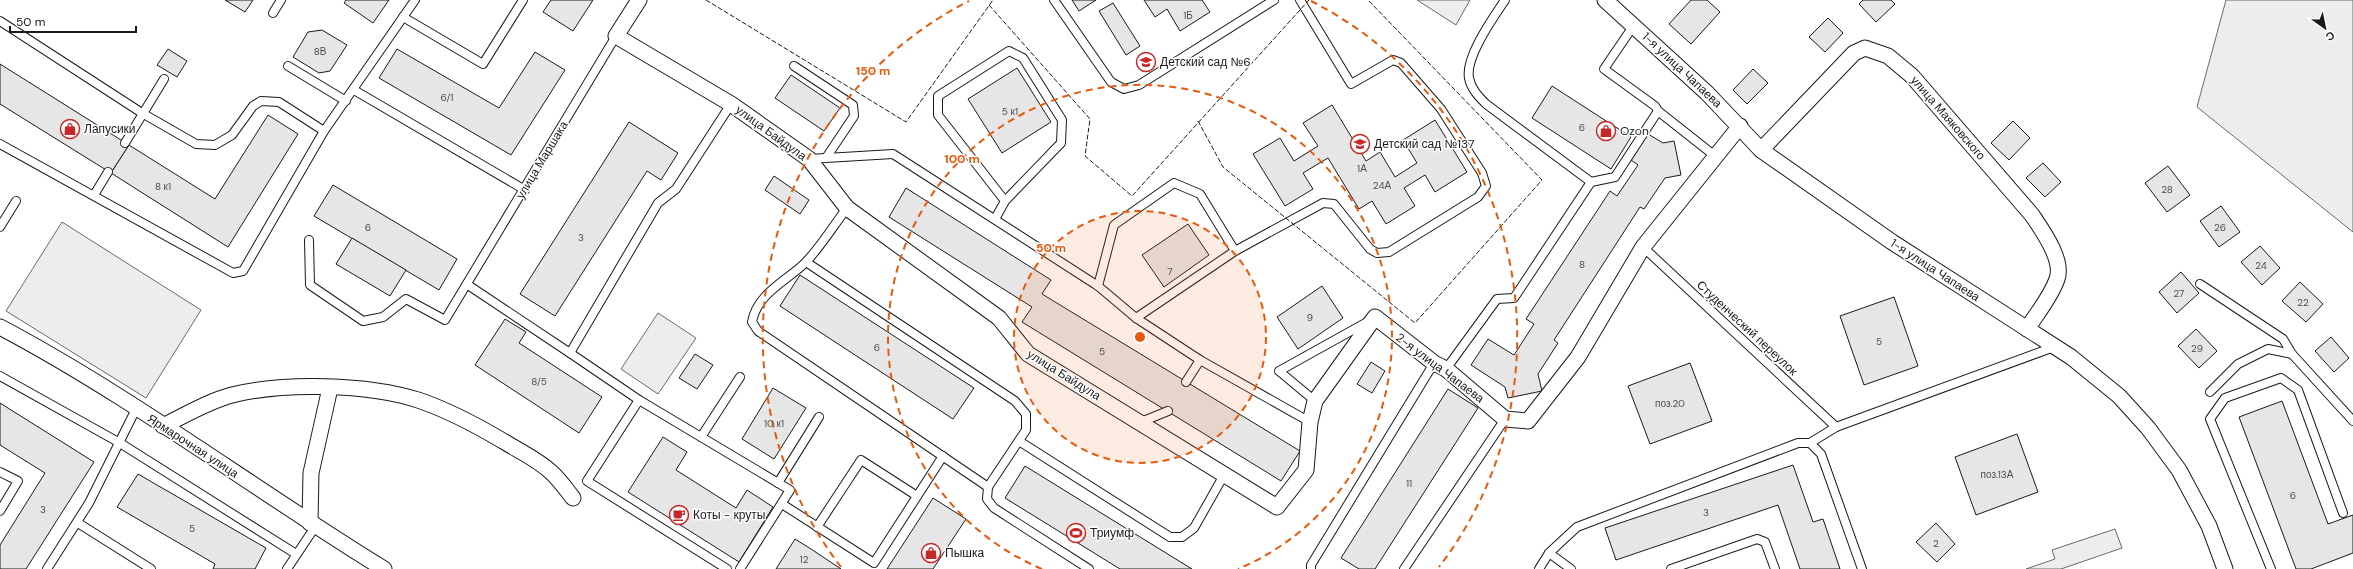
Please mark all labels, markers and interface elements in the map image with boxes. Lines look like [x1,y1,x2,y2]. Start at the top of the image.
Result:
scale bar [10,8,136,34]
north arrow [2305,8,2345,48]
house number: 1Б [1183,9,1193,22]
text: 50 m [16,14,45,30]
text: С [2323,28,2338,44]
street label: 1-я улица Чапаева [1639,29,1726,111]
house number: 8В [314,45,327,58]
school or university icon: Детский сад №6 [1135,51,1157,73]
place label: Детский сад №6 [1160,54,1251,70]
text: 150 m [856,63,890,79]
street label: улица Маяковского [1907,73,1989,164]
house number: 6/1 [441,91,453,104]
street label: улица Байдула [732,102,810,164]
house number: 5 к1 [1002,105,1018,118]
shop icon: Лапусики [59,118,81,140]
street label: улица Маршака [512,118,572,202]
shop icon: Ozon [1595,120,1617,142]
place label: Лапусики [84,121,136,137]
house number: 6 [1579,121,1585,134]
place label: Ozon [1620,123,1649,139]
school or university icon: Детский сад №137 [1349,133,1371,155]
place label: Детский сад №137 [1374,136,1474,152]
text: 100 m [944,151,980,167]
house number: 1А [1357,162,1367,175]
house number: 24А [1373,179,1391,192]
house number: 8 к1 [155,180,171,193]
house number: 28 [2161,183,2173,196]
house number: 6 [365,221,371,234]
house number: 26 [2214,221,2226,234]
house number: 3 [578,231,584,244]
street label: 1-я улица Чапаева [1887,235,1983,305]
text: 50 m [1036,240,1066,256]
house number: 8 [1579,258,1585,271]
house number: 24 [2255,259,2267,272]
house number: 7 [1167,265,1173,278]
street label: Студенческий переулок [1693,277,1801,379]
house number: 27 [2174,287,2184,300]
house number: 22 [2297,296,2309,309]
house number: 9 [1307,311,1313,324]
street label: 2-я улица Чапаева [1393,329,1488,407]
centre of rings [1133,330,1147,344]
house number: 5 [1876,335,1882,348]
house number: 6 [874,341,880,354]
house number: 29 [2191,342,2203,355]
house number: 5 [1099,345,1105,358]
street label: улица Байдула [1024,346,1104,404]
house number: 8/5 [531,375,547,388]
house number: поз.20 [1655,397,1685,410]
street label: Ярмарочная улица [144,411,242,482]
house number: 10 к1 [764,417,784,430]
house number: поз.13А [1981,468,2014,481]
house number: 11 [1406,477,1412,490]
house number: 6 [2290,489,2296,502]
house number: 3 [40,503,46,516]
cafe icon: Коты - круты [668,504,690,526]
house number: 3 [1703,506,1709,519]
place label: Коты - круты [693,507,765,523]
house number: 5 [189,522,195,535]
sports icon: Триумф [1065,522,1087,544]
place label: Триумф [1090,525,1134,541]
house number: 2 [1933,537,1939,550]
shop icon: Пышка [920,542,942,564]
place label: Пышка [945,545,984,561]
house number: 12 [800,553,809,566]

